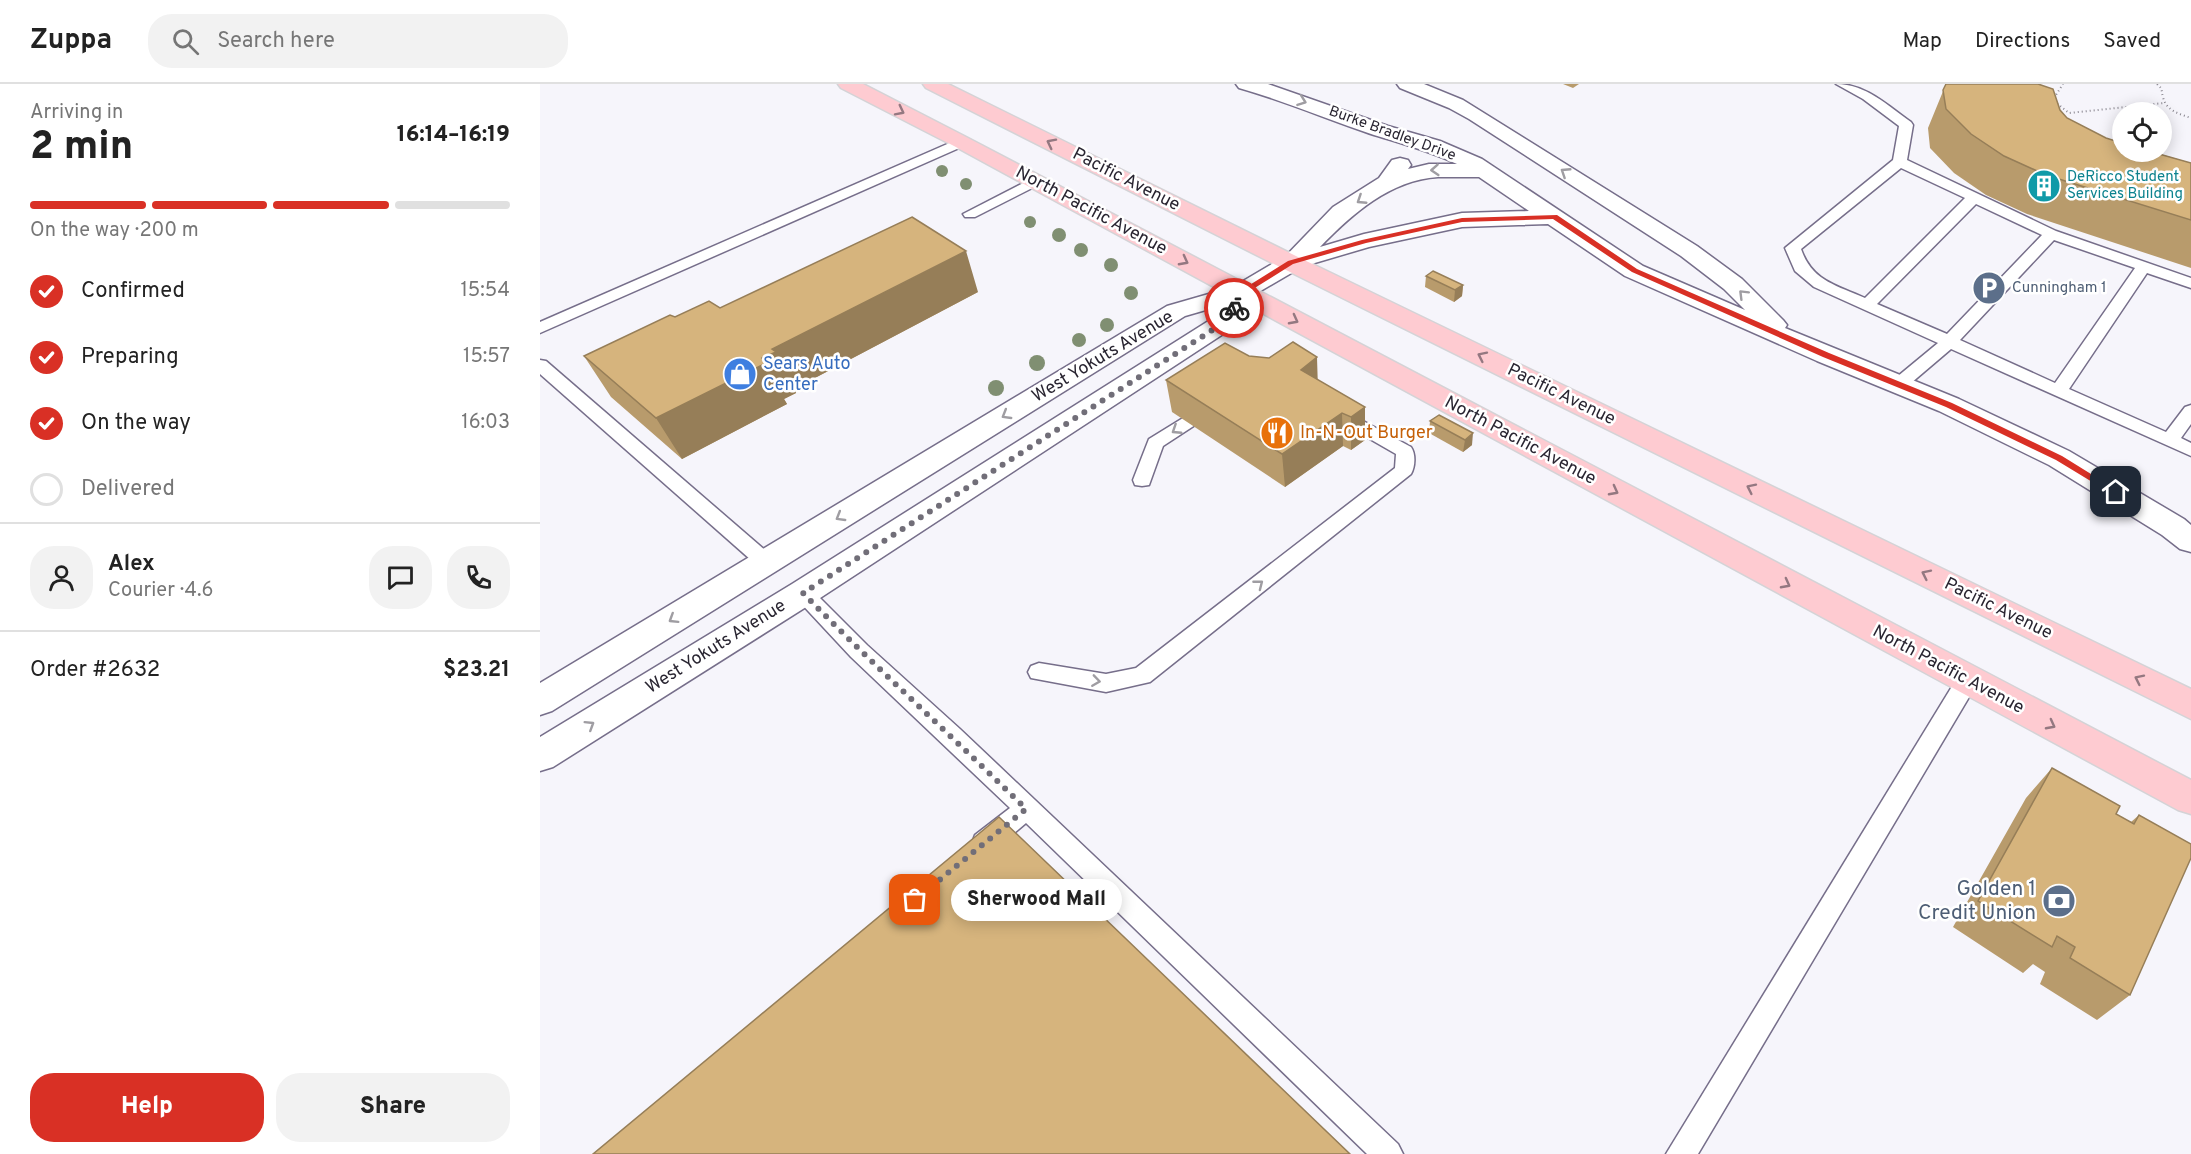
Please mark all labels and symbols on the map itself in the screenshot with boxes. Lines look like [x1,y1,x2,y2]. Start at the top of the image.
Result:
one-way arrow [1296,94,1307,107]
street label: Burke Bradley Drive [1326,102,1458,166]
one-way arrow [894,103,905,115]
one-way arrow [1046,139,1057,150]
street label: Pacific Avenue [1068,143,1184,217]
street label: North Pacific Avenue [1011,161,1171,261]
one-way arrow [1430,163,1439,176]
one-way arrow [1560,168,1571,179]
building icon: DeRicco Student Services Building [2026,168,2062,204]
place label: DeRicco Student Services Building [2067,168,2183,204]
one-way arrow [1357,193,1368,204]
one-way arrow [1177,254,1188,265]
parking icon: Cunningham 1 [1971,270,2007,306]
courier [1204,278,1264,338]
place label: Cunningham 1 [2012,279,2107,298]
one-way arrow [1739,290,1750,301]
street label: West Yokuts Avenue [1028,306,1178,408]
one-way arrow [1288,313,1298,324]
one-way arrow [1477,352,1488,364]
place label: Sears Auto Center [763,353,850,397]
shop icon: Sears Auto Center [722,356,758,392]
street label: Pacific Avenue [1503,359,1619,431]
street label: North Pacific Avenue [1440,391,1600,491]
one-way arrow [1002,408,1012,420]
restaurant icon: In-N-Out Burger [1259,415,1295,451]
one-way arrow [1172,422,1182,434]
place label: In-N-Out Burger [1300,422,1433,445]
pin [2090,466,2141,517]
one-way arrow [1608,484,1618,495]
one-way arrow [1746,484,1757,496]
one-way arrow [836,510,846,522]
one-way arrow [1922,570,1933,581]
street label: Pacific Avenue [1940,573,2056,645]
one-way arrow [1780,577,1790,588]
one-way arrow [1252,581,1263,592]
street label: West Yokuts Avenue [642,595,790,699]
one-way arrow [669,611,679,623]
street label: North Pacific Avenue [1868,620,2028,720]
one-way arrow [1092,675,1101,687]
one-way arrow [2134,675,2145,686]
one-way arrow [2044,718,2055,729]
one-way arrow [584,721,594,733]
pin [889,874,940,925]
place label: Golden 1 Credit Union [1918,876,2036,927]
callout: Sherwood Mall [951,879,1122,921]
bank icon: Golden 1 Credit Union [2041,883,2077,919]

